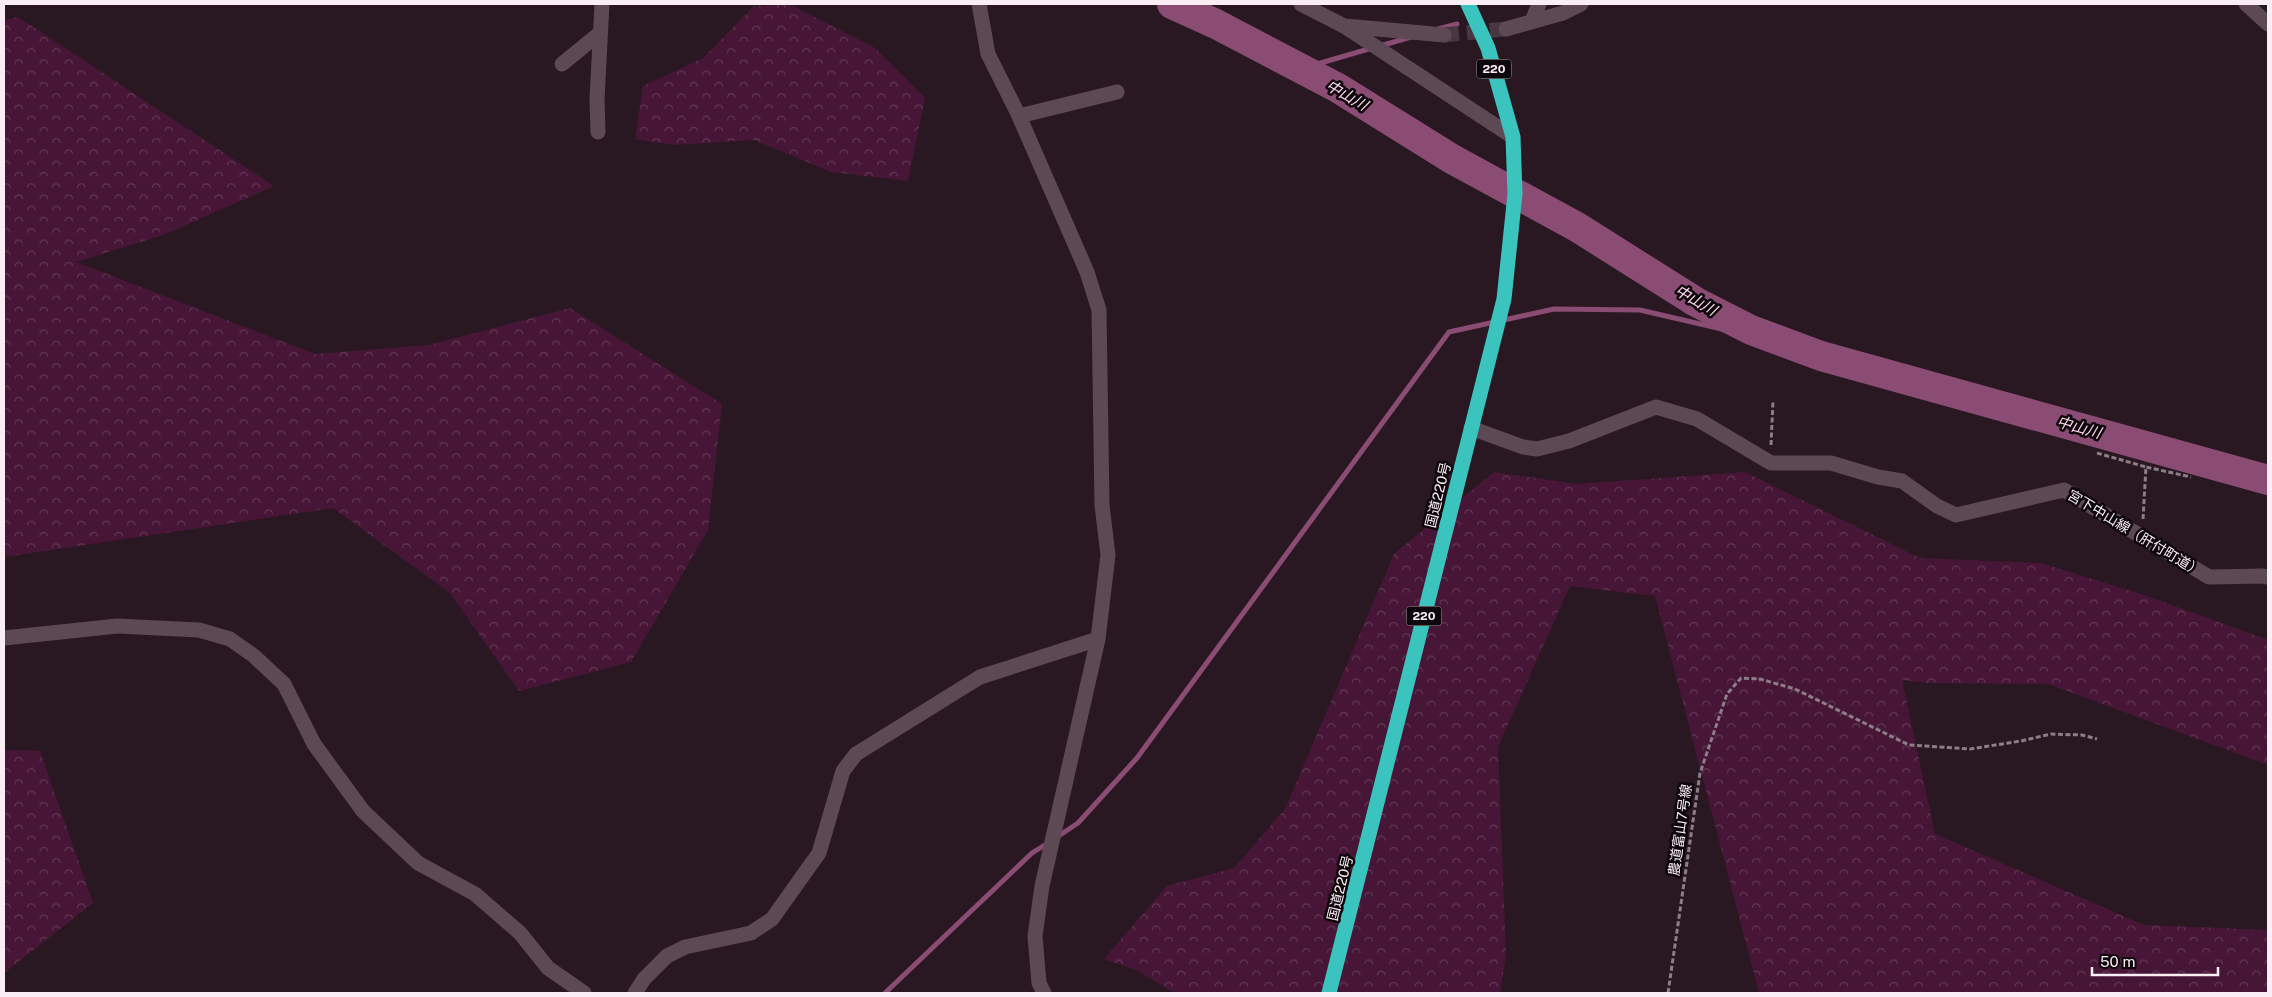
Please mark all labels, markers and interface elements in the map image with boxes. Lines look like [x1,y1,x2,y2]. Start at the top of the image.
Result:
road number: 220 [1476,60,1512,78]
water label: 中山川 [1323,76,1372,115]
water label: 中山川 [1672,281,1721,320]
water label: 中山川 [2055,413,2105,442]
street label: 国道220号 [1422,460,1454,530]
street label: 宮下中山線（肝付町道） [2065,486,2205,580]
road number: 220 [1406,606,1442,626]
street label: 農道富山7号線 [1666,783,1694,877]
street label: 国道220号 [1324,853,1356,923]
scale bar [2092,944,2218,976]
text: 50 m [2100,953,2135,970]

